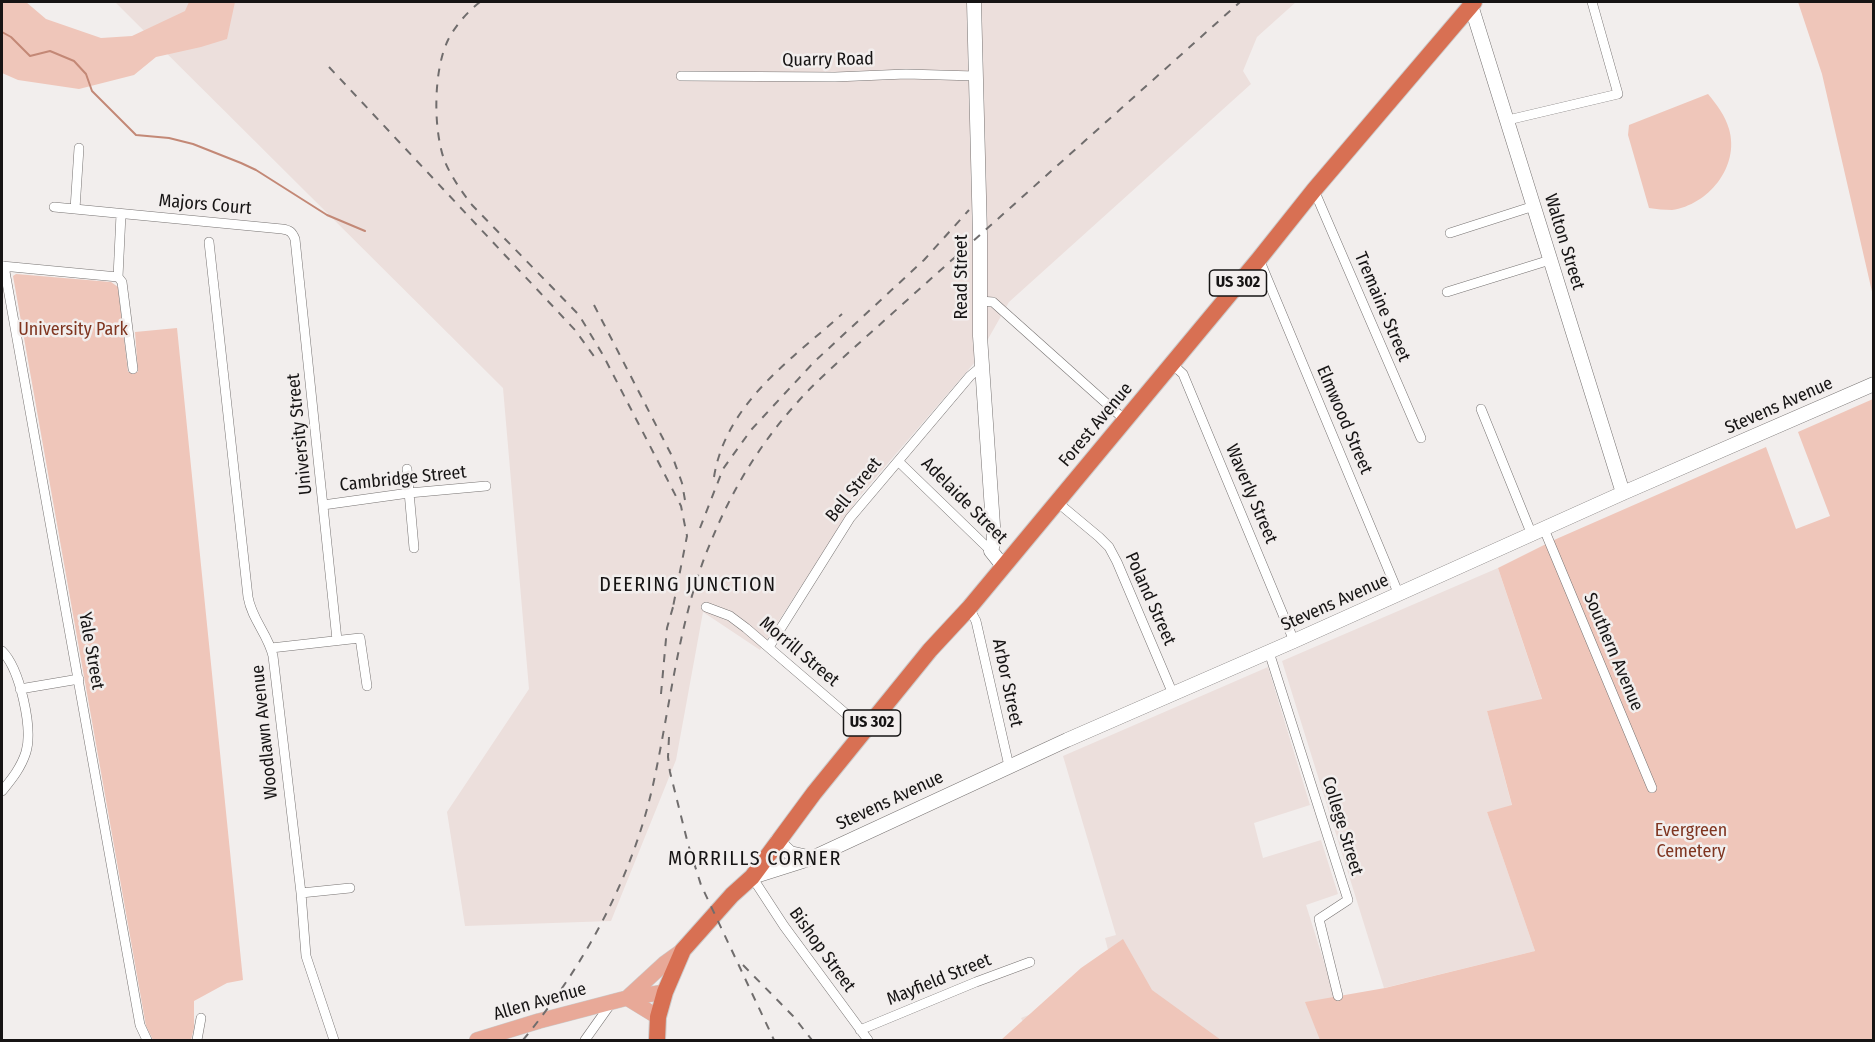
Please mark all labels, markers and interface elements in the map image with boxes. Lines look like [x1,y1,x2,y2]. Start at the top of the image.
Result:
street label: Quarry Road [782,48,874,72]
street label: Majors Court [158,190,252,220]
street label: Walton Street [1539,191,1589,293]
street label: Read Street [951,234,973,320]
street label: Tremaine Street [1349,249,1415,365]
road number: US 302 [1210,270,1266,296]
park label: University Park [18,319,128,341]
street label: Elmwood Street [1311,362,1377,478]
street label: University Street [283,372,317,496]
street label: Stevens Avenue [1722,373,1836,439]
street label: Forest Avenue [1055,378,1137,472]
street label: Waverly Street [1220,441,1282,547]
street label: Bell Street [821,453,887,527]
street label: Adelaide Street [916,453,1012,549]
street label: Cambridge Street [339,462,467,496]
street label: Poland Street [1120,549,1180,649]
street label: Stevens Avenue [1278,570,1392,636]
district label: DEERING JUNCTION [599,573,777,597]
street label: Southern Avenue [1578,590,1648,714]
street label: Yale Street [74,611,108,691]
street label: Morrill Street [755,612,843,692]
street label: Arbor Street [987,637,1027,729]
street label: Woodlawn Avenue [247,664,283,800]
road number: US 302 [844,710,900,736]
street label: Stevens Avenue [833,767,947,835]
street label: College Street [1317,774,1367,878]
park label: Evergreen Cemetery [1655,820,1727,862]
district label: MORRILLS CORNER [668,847,842,871]
street label: Bishop Street [784,904,860,996]
street label: Mayfield Street [884,949,994,1011]
street label: Allen Avenue [491,978,589,1026]

